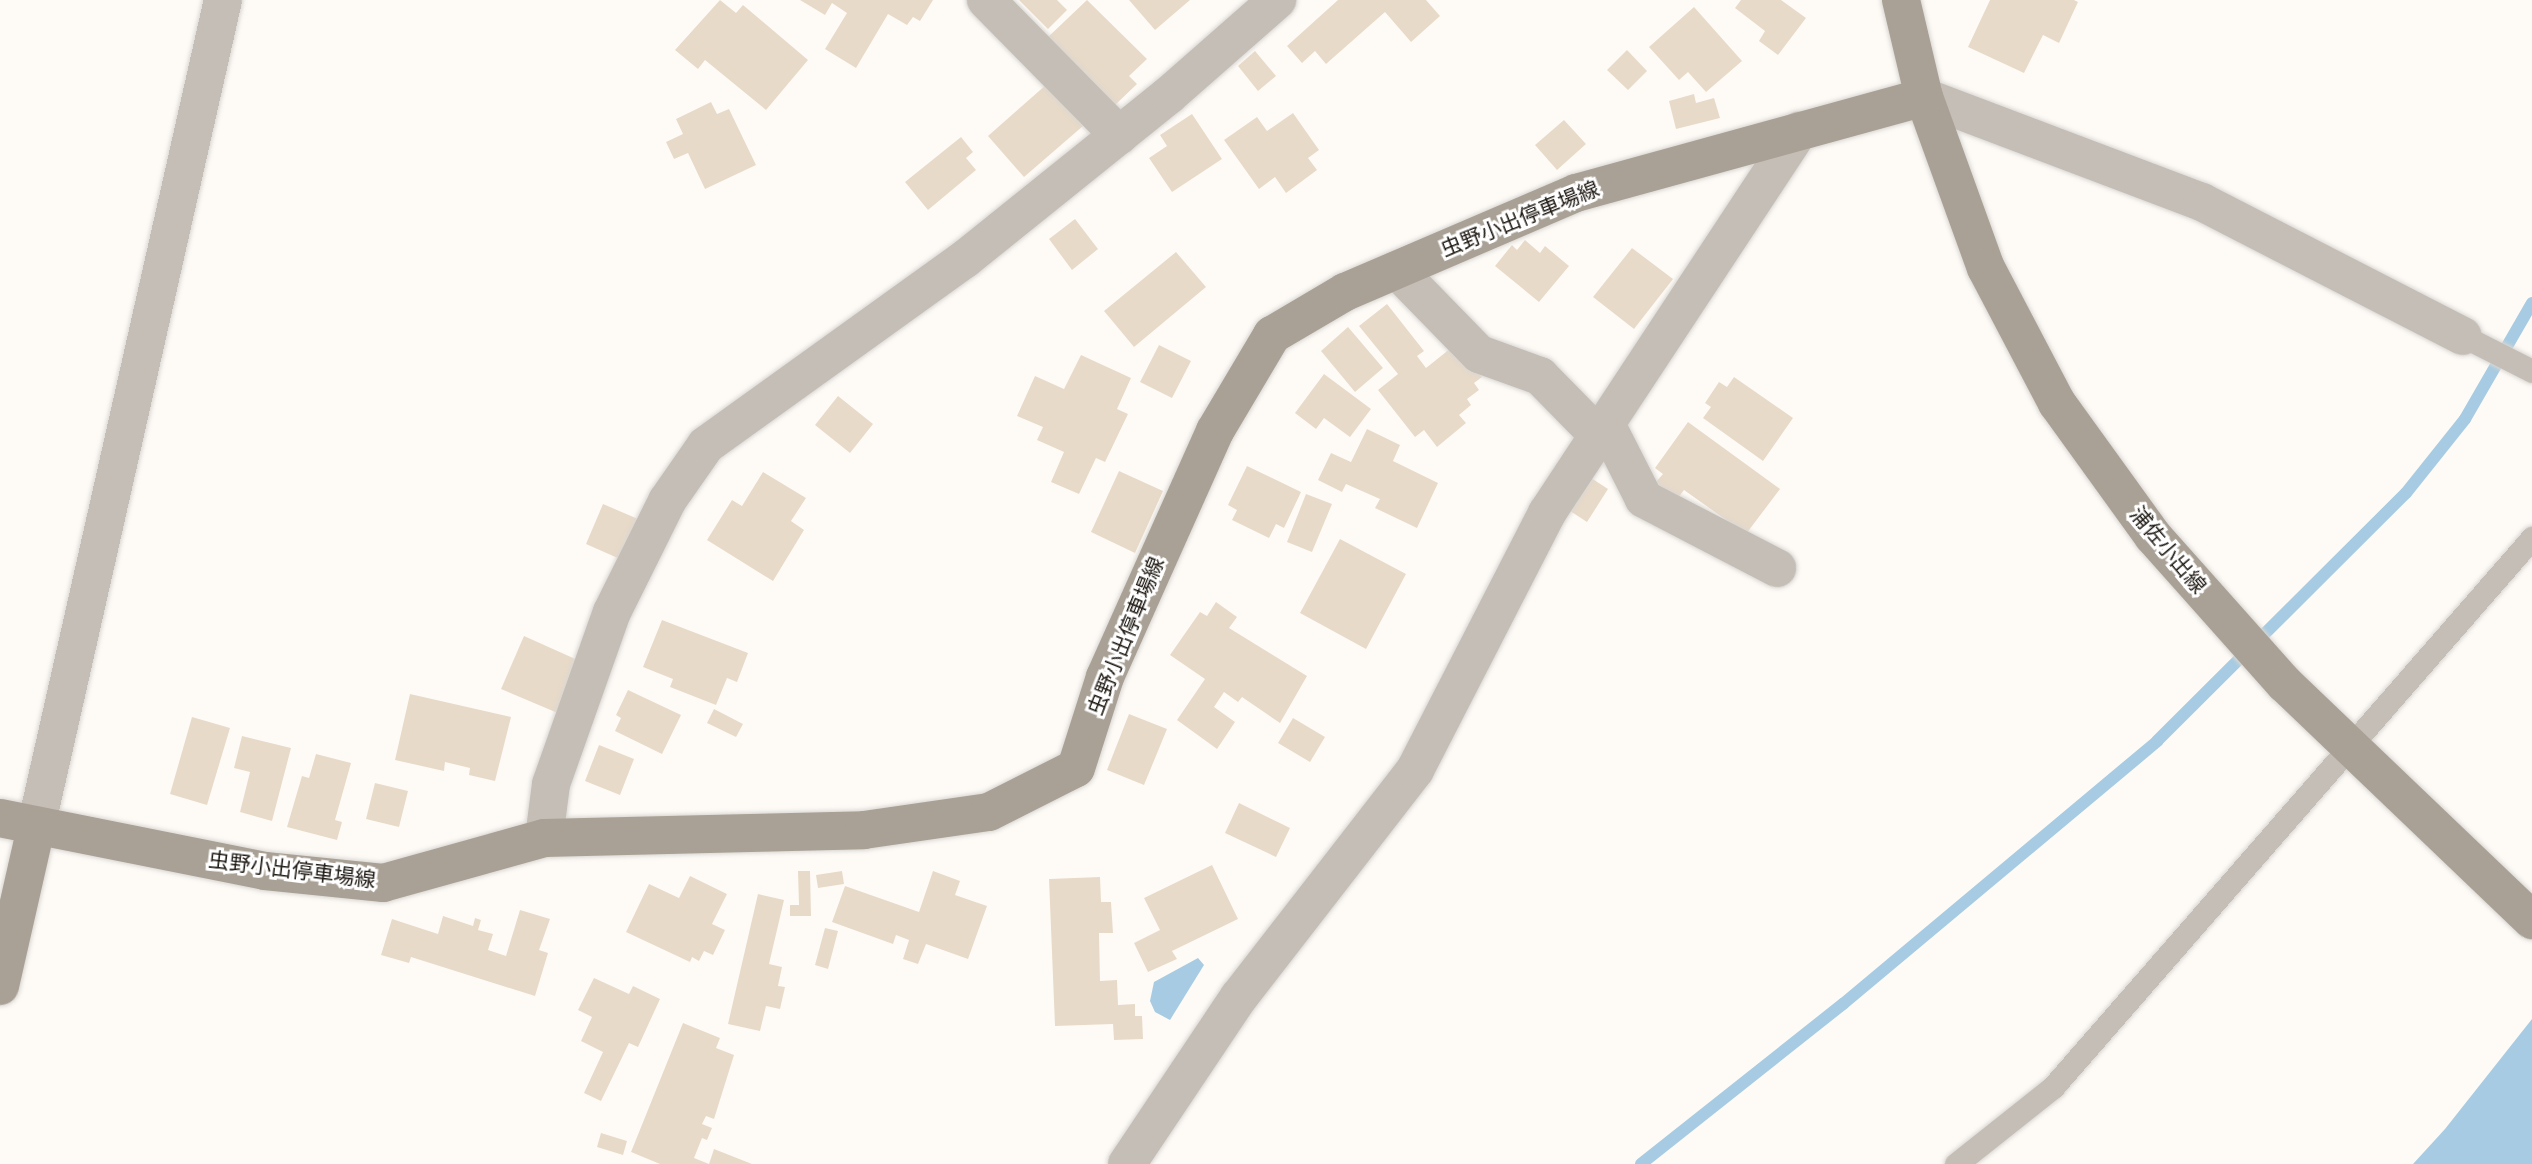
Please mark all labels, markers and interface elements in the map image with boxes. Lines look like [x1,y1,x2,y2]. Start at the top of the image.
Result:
street label: 虫野小出停車場線 [1437,176,1603,262]
street label: 浦佐小出線 [2125,502,2211,598]
street label: 虫野小出停車場線 [1083,553,1169,719]
street label: 虫野小出停車場線 [207,847,377,893]

